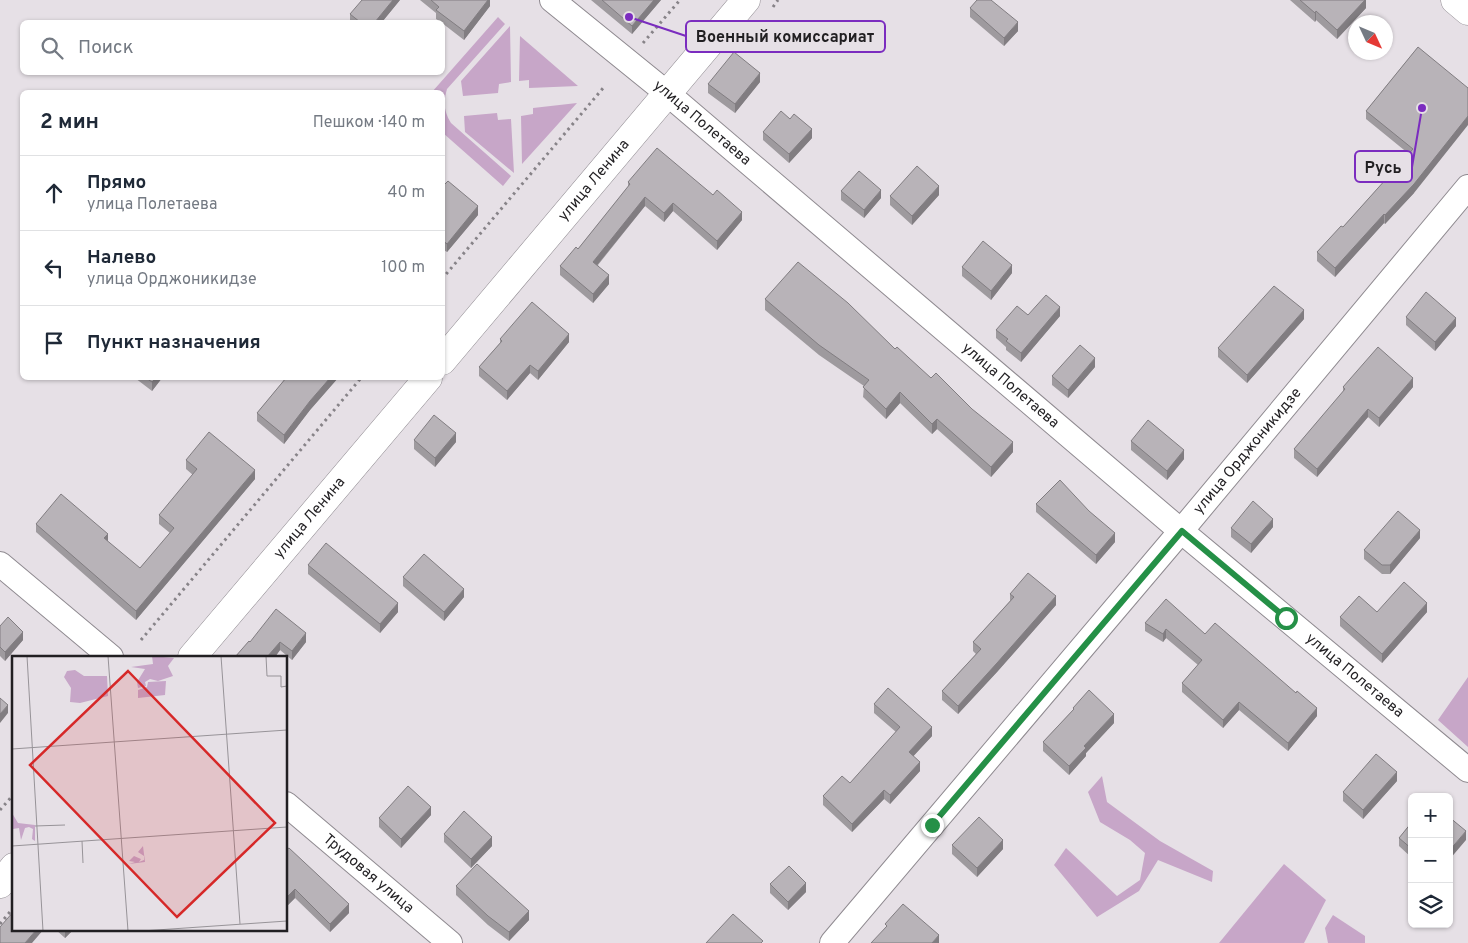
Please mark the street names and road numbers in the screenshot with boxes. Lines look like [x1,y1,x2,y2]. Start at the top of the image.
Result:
street label: улица Полетаева [649,76,755,170]
street label: улица Ленина [554,136,634,225]
street label: улица Полетаева [958,339,1063,433]
street label: улица Орджоникидзе [1189,384,1306,518]
street label: улица Ленина [270,473,349,563]
street label: улица Полетаева [1301,629,1408,722]
street label: Трудовая улица [319,830,418,918]

